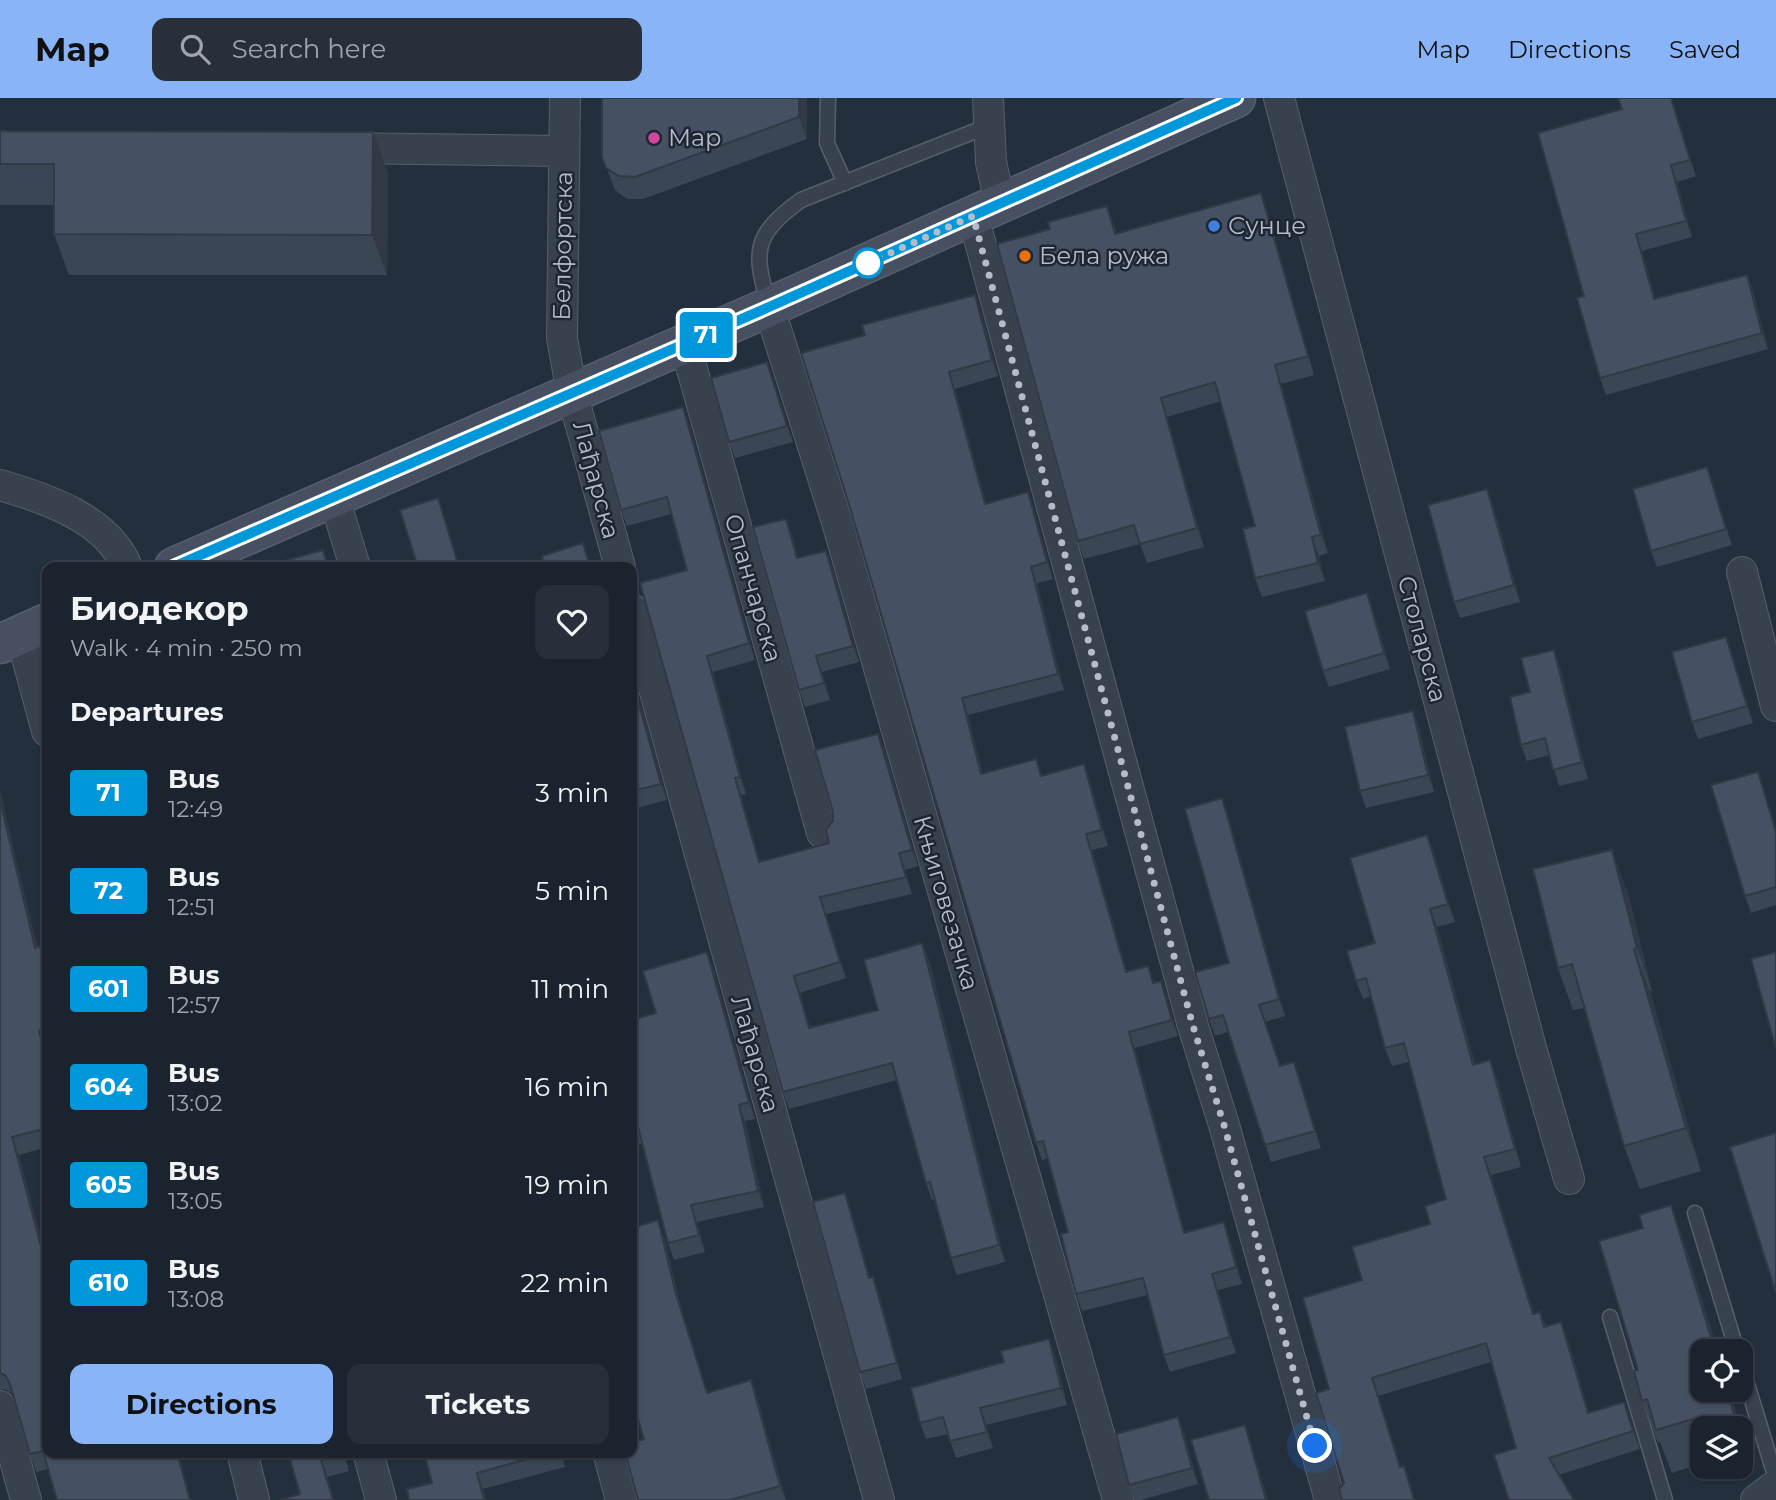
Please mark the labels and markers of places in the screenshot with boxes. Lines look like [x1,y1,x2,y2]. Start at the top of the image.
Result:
place label: Мар [668,123,722,152]
marker: Мар [646,130,662,146]
place label: Сунце [1228,211,1306,240]
marker: Сунце [1206,218,1222,234]
place label: Бела ружа [1039,241,1169,270]
unlabelled marker [853,248,883,278]
marker: Бела ружа [1017,248,1033,264]

